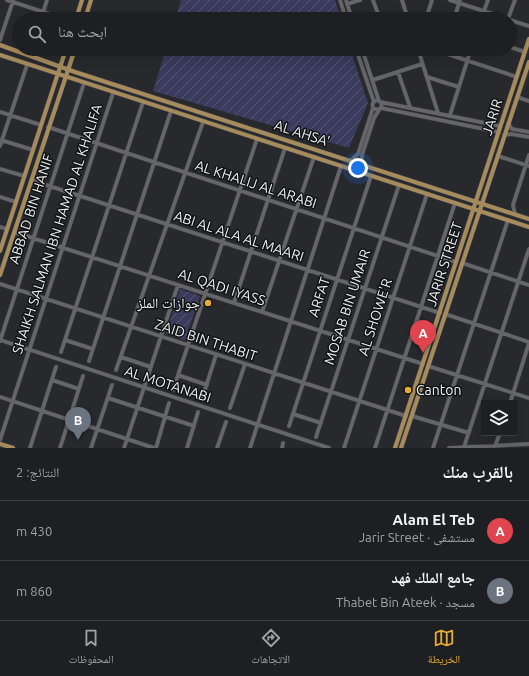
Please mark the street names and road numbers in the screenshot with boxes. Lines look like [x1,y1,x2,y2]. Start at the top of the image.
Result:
street label: JARIR [479,97,505,137]
street label: SHAIKH SALMAN IBN HAMAD AL KHALIFA [9,102,105,356]
street label: AL AHSA' [272,117,332,149]
street label: ABBAD BIN HANIF [6,152,56,266]
street label: AL KHALIJ AL ARABI [193,157,319,211]
street label: ABI AL ALA AL MAARI [172,207,306,265]
street label: JARIR STREET [423,220,465,308]
street label: MOSAB BIN UMAIR [321,247,373,367]
street label: AL QADI IYASS [176,265,268,309]
street label: ARFAT [305,275,333,319]
street label: AL SHOWE'R [355,276,395,358]
street label: ZAID BIN THABIT [153,316,259,364]
street label: AL MOTANABI [123,362,213,406]

